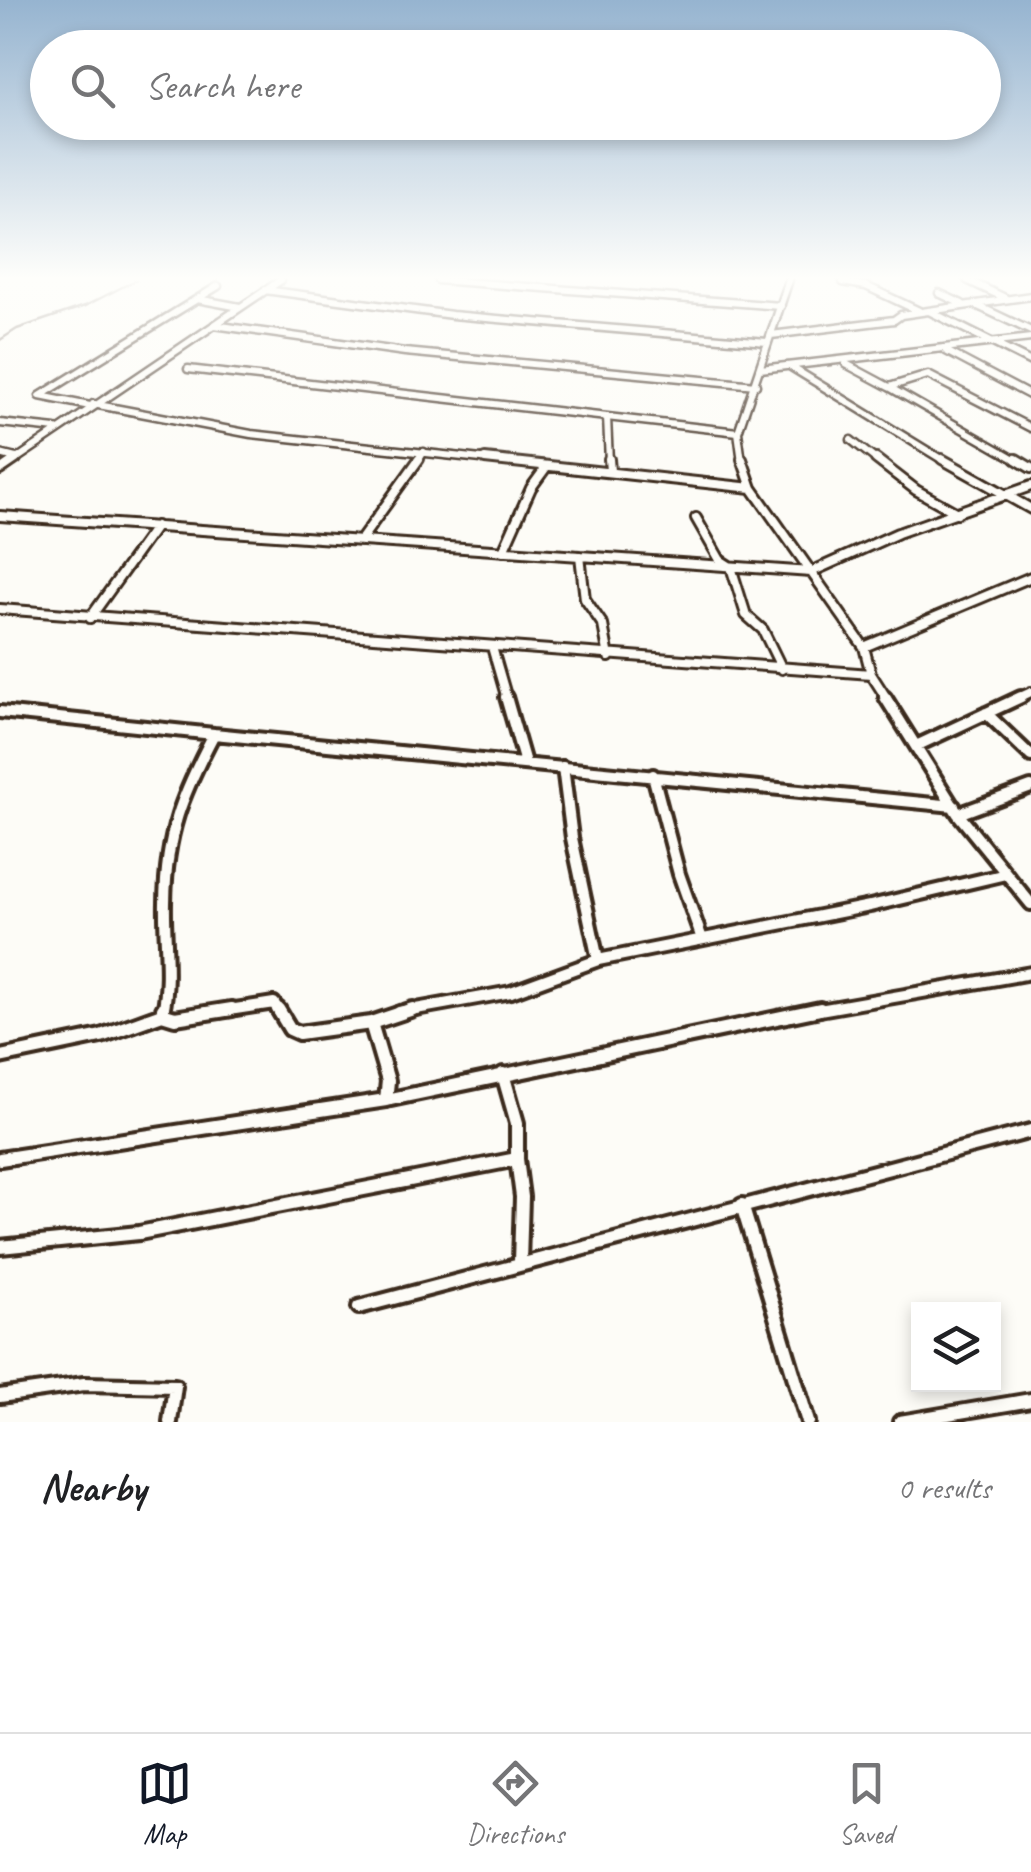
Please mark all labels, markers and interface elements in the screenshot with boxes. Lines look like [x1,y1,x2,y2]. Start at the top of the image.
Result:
search box [30,30,1001,140]
icon: search [65,58,120,113]
text: Search here [145,62,300,109]
map controls [911,1302,1001,1392]
button: layers [911,1302,1001,1392]
text: Nearby [40,1461,146,1514]
text: 0 results [897,1467,991,1508]
tab: Map [137,1756,192,1851]
tab: Directions [467,1756,564,1851]
tab: Saved [839,1756,894,1851]

